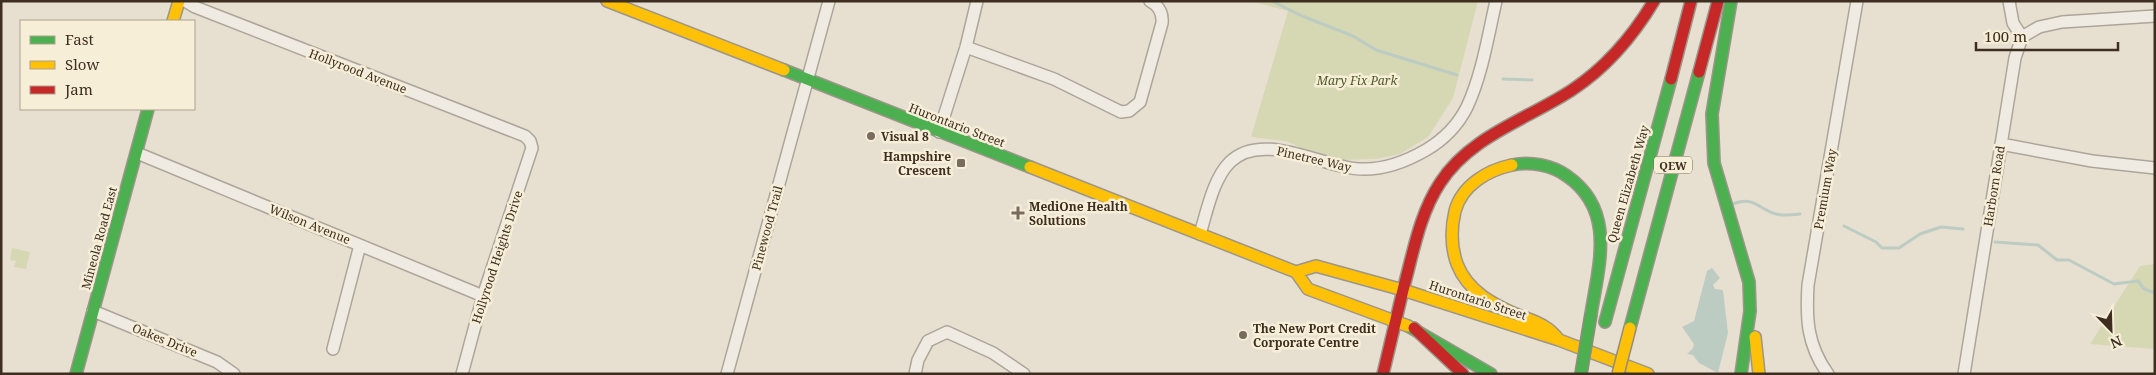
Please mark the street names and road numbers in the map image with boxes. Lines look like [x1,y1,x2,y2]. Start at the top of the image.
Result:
street label: Hollyrood Avenue [307,45,409,97]
street label: Hurontario Street [907,99,1007,151]
street label: Queen Elizabeth Way [1603,123,1653,245]
street label: Pinetree Way [1275,142,1353,176]
street label: Harborn Road [1979,144,2009,228]
street label: Premium Way [1810,147,1840,231]
road number: QEW [1654,156,1692,174]
street label: Pinewood Trail [748,184,787,272]
street label: Mineola Road East [77,185,121,291]
street label: Hollyrood Heights Drive [467,188,527,326]
street label: Wilson Avenue [267,200,353,248]
street label: Hurontario Street [1427,276,1529,324]
street label: Oakes Drive [130,319,200,361]

